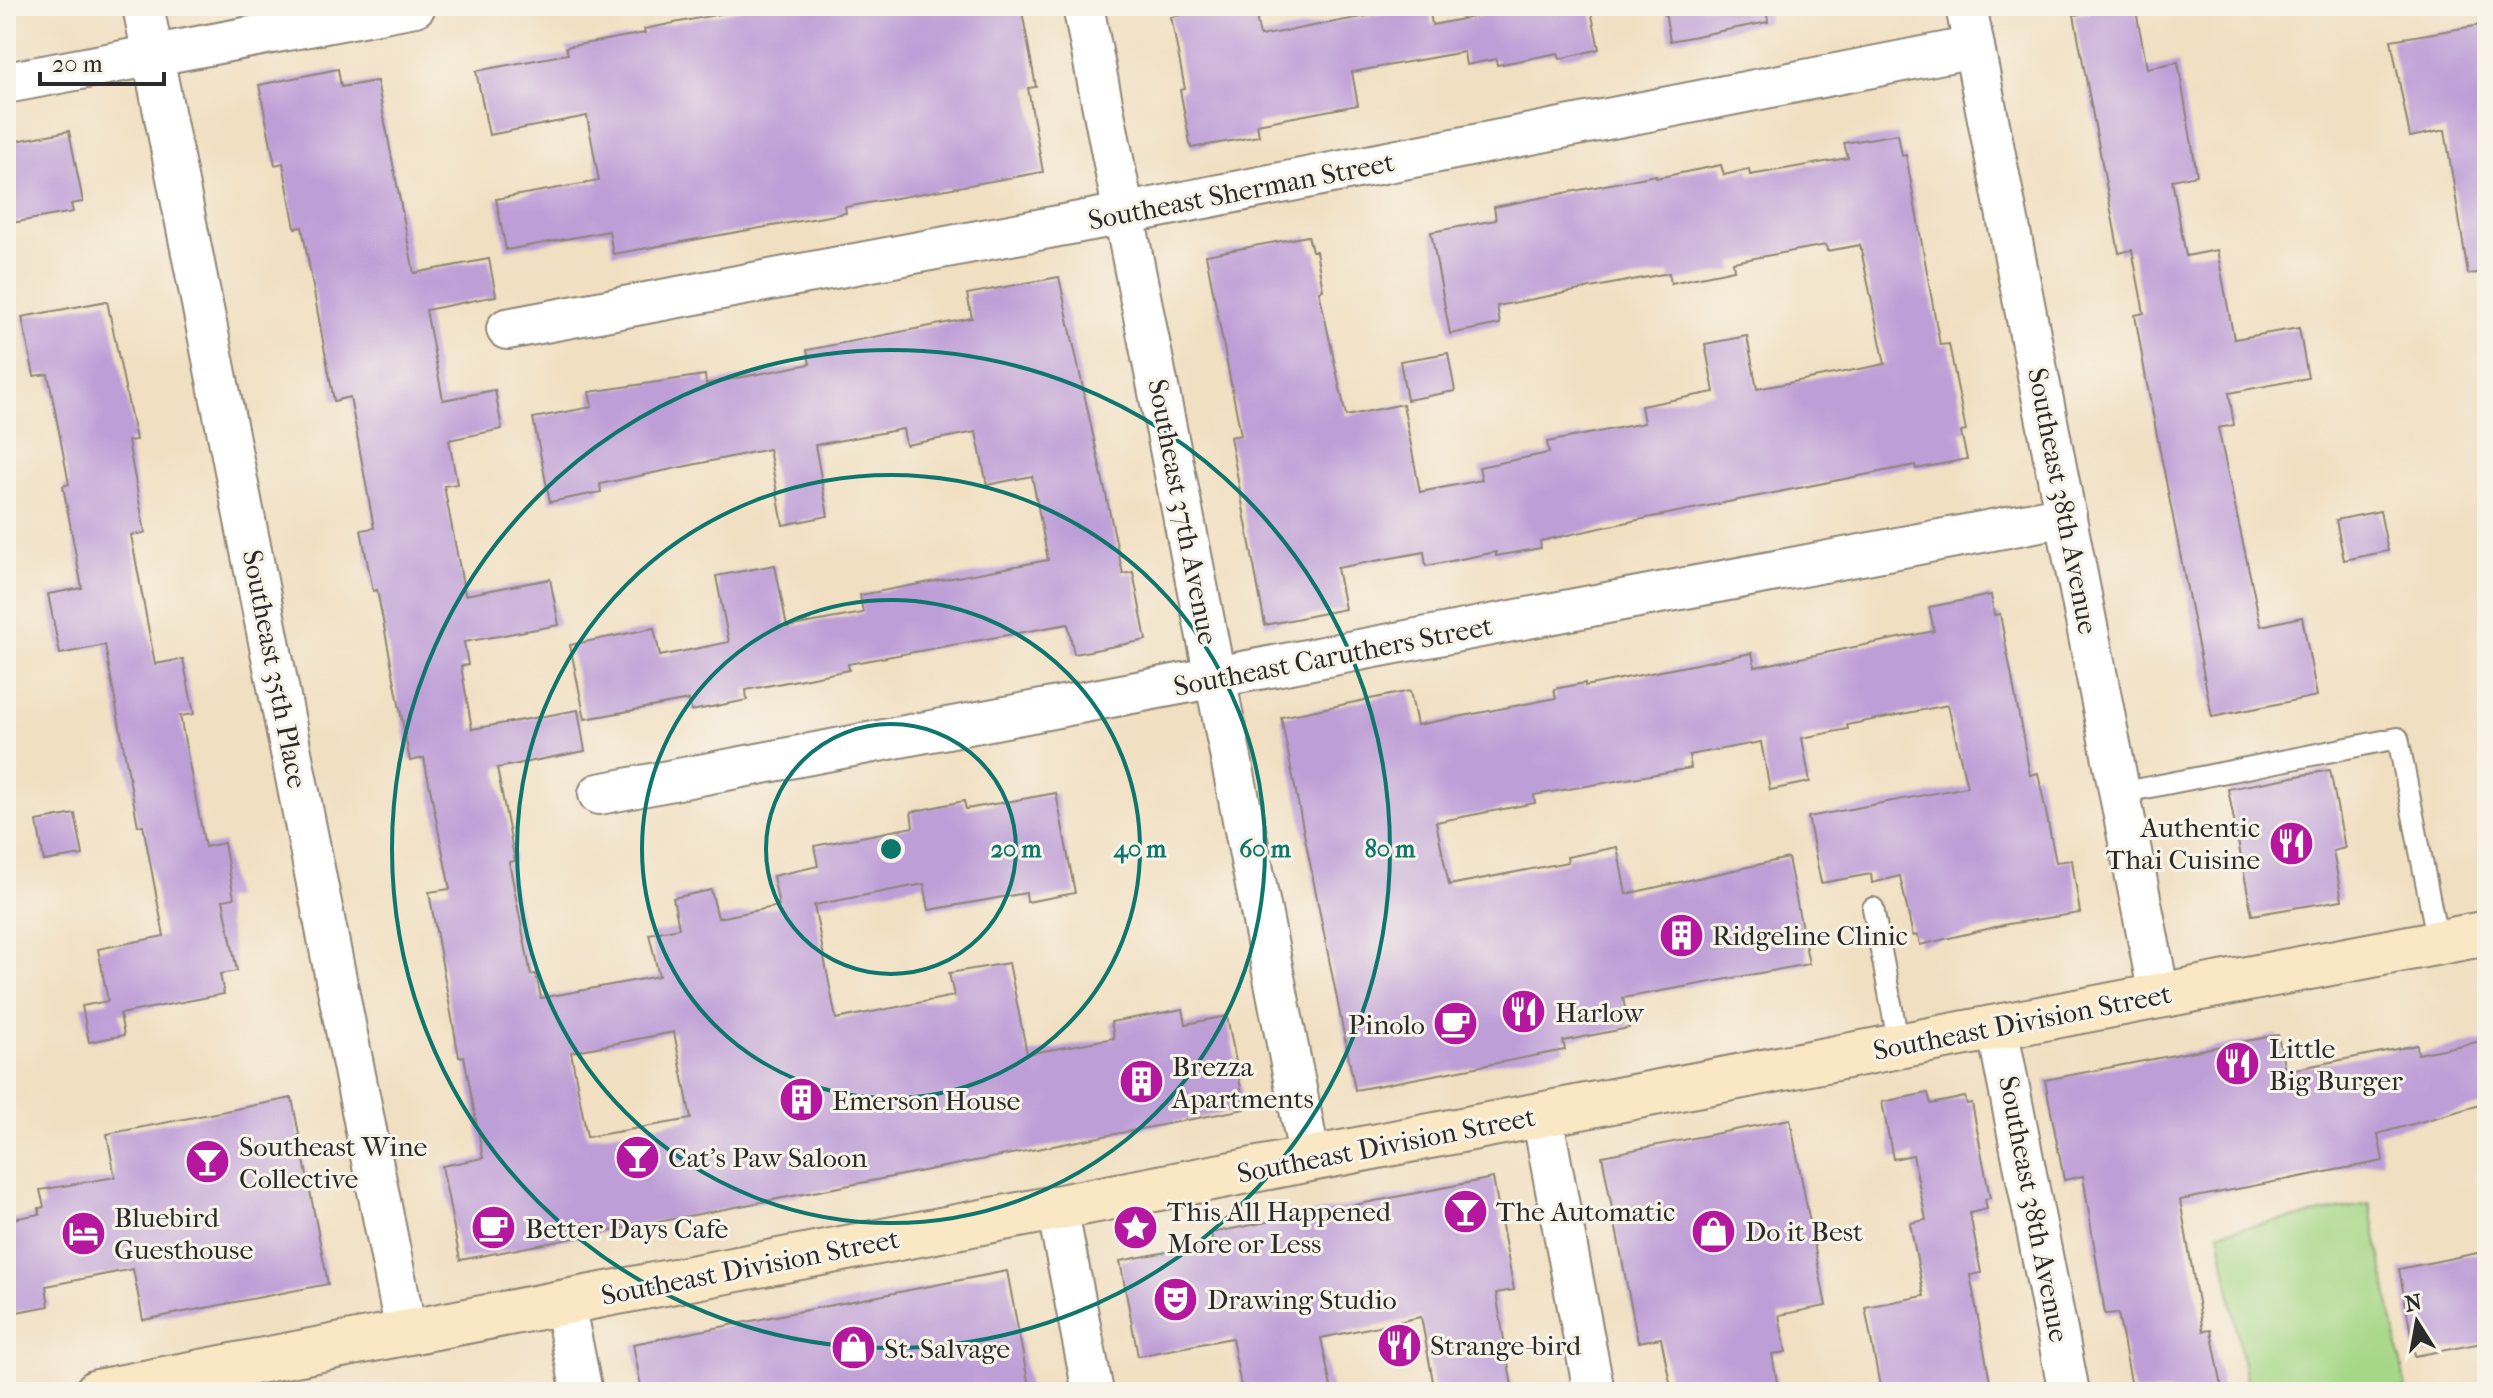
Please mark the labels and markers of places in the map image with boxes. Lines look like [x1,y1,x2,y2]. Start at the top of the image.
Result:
place label: Authentic Thai Cuisine [2106,811,2260,876]
restaurant icon: Authentic Thai Cuisine [2267,819,2315,867]
centre of rings [877,835,905,863]
building icon: Ridgeline Clinic [1657,911,1705,959]
place label: Ridgeline Clinic [1712,919,1908,952]
restaurant icon: Harlow [1500,988,1548,1036]
place label: Harlow [1555,996,1645,1029]
cafe icon: Pinolo [1432,1000,1480,1048]
place label: Pinolo [1348,1008,1425,1041]
place label: Little Big Burger [2269,1032,2403,1097]
restaurant icon: Little Big Burger [2214,1040,2262,1088]
place label: Brezza Apartments [1171,1050,1314,1115]
building icon: Brezza Apartments [1117,1058,1165,1106]
building icon: Emerson House [777,1076,825,1124]
place label: Emerson House [832,1084,1021,1117]
place label: Southeast Wine Collective [239,1130,428,1195]
bar icon: Cat's Paw Saloon [613,1133,661,1181]
bar icon: Southeast Wine Collective [184,1138,232,1186]
place label: Cat's Paw Saloon [668,1141,867,1174]
bar icon: The Automatic [1441,1187,1489,1235]
place label: This All Happened More or Less [1167,1195,1392,1260]
place label: The Automatic [1496,1195,1675,1228]
place label: Bluebird Guesthouse [114,1201,253,1266]
place icon: This All Happened More or Less [1112,1203,1160,1251]
cafe icon: Better Days Cafe [470,1204,518,1252]
shop icon: Do it Best [1690,1207,1738,1255]
hotel icon: Bluebird Guesthouse [59,1209,107,1257]
place label: Better Days Cafe [525,1212,728,1245]
place label: Do it Best [1745,1215,1863,1248]
theatre icon: Drawing Studio [1152,1275,1200,1323]
place label: Drawing Studio [1207,1283,1397,1316]
restaurant icon: Strange-bird [1375,1321,1423,1369]
shop icon: St. Salvage [829,1324,877,1372]
place label: Strange-bird [1430,1329,1582,1362]
place label: St. Salvage [884,1332,1010,1365]

